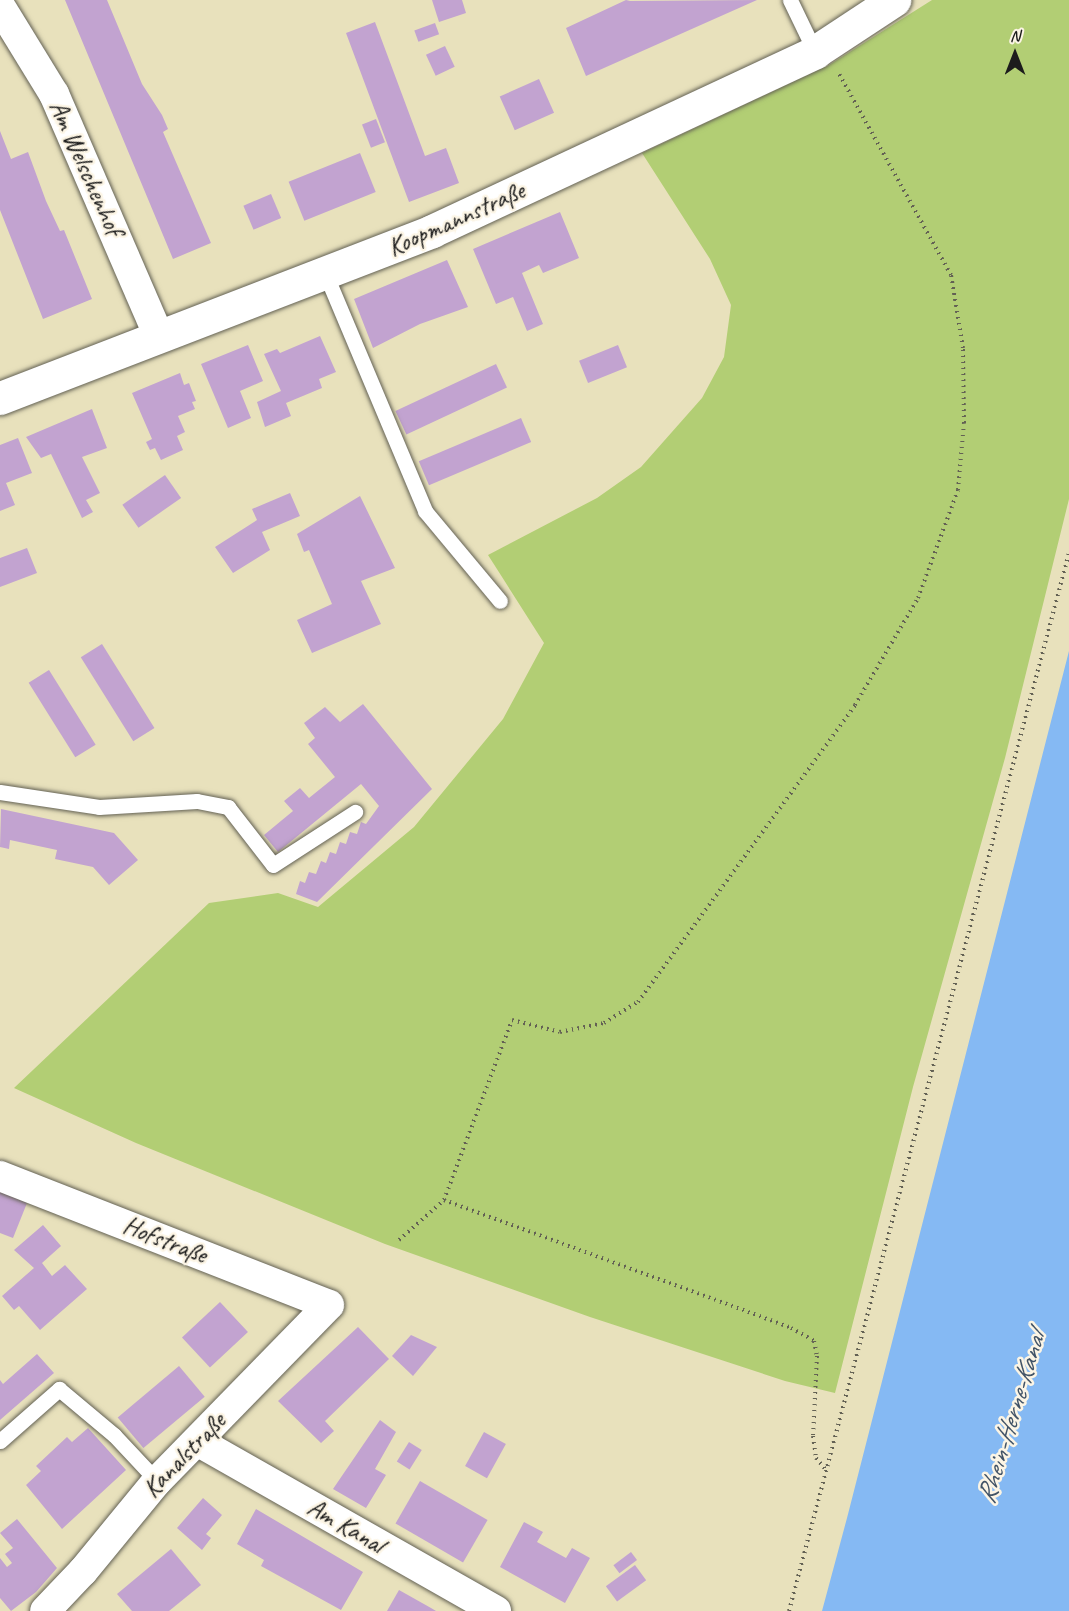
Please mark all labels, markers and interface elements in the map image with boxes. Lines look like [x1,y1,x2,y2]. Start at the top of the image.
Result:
north arrow [985,24,1045,84]
text: N [1010,26,1020,46]
street label: Am Welschenhof [42,95,130,241]
street label: Koopmannstraße [383,175,529,263]
street label: Hofstraße [119,1210,211,1270]
water label: Rhein-Herne-Kanal [970,1329,1052,1507]
street label: Kanalstraße [136,1406,232,1504]
street label: Am Kanal [302,1492,390,1560]

